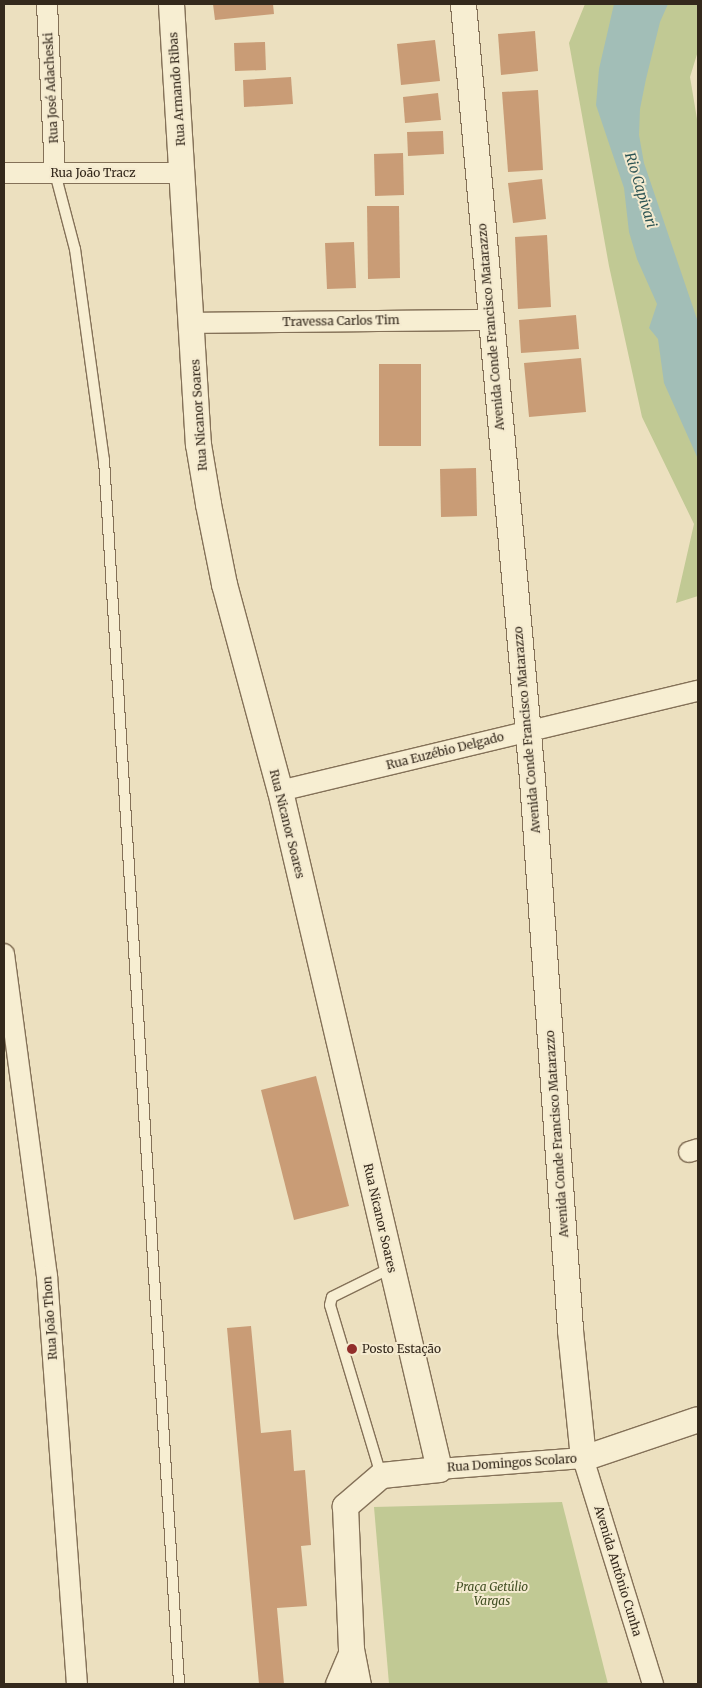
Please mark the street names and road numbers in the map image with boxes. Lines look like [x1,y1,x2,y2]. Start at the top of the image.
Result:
street label: Rua José Adacheski [41,32,61,144]
street label: Rua Armando Ribas [166,32,188,146]
street label: Rua João Tracz [50,166,136,180]
street label: Avenida Conde Francisco Matarazzo [475,223,507,431]
street label: Travessa Carlos Tim [282,313,400,329]
street label: Rua Nicanor Soares [188,359,210,471]
street label: Avenida Conde Francisco Matarazzo [511,626,543,834]
street label: Rua Euzébio Delgado [385,729,505,773]
street label: Rua Nicanor Soares [266,768,308,880]
street label: Avenida Conde Francisco Matarazzo [543,1030,571,1238]
street label: Rua Nicanor Soares [360,1162,400,1274]
street label: Rua João Thon [40,1276,60,1360]
street label: Rua Domingos Scolaro [447,1451,577,1475]
street label: Avenida Antônio Cunha [591,1504,645,1638]

